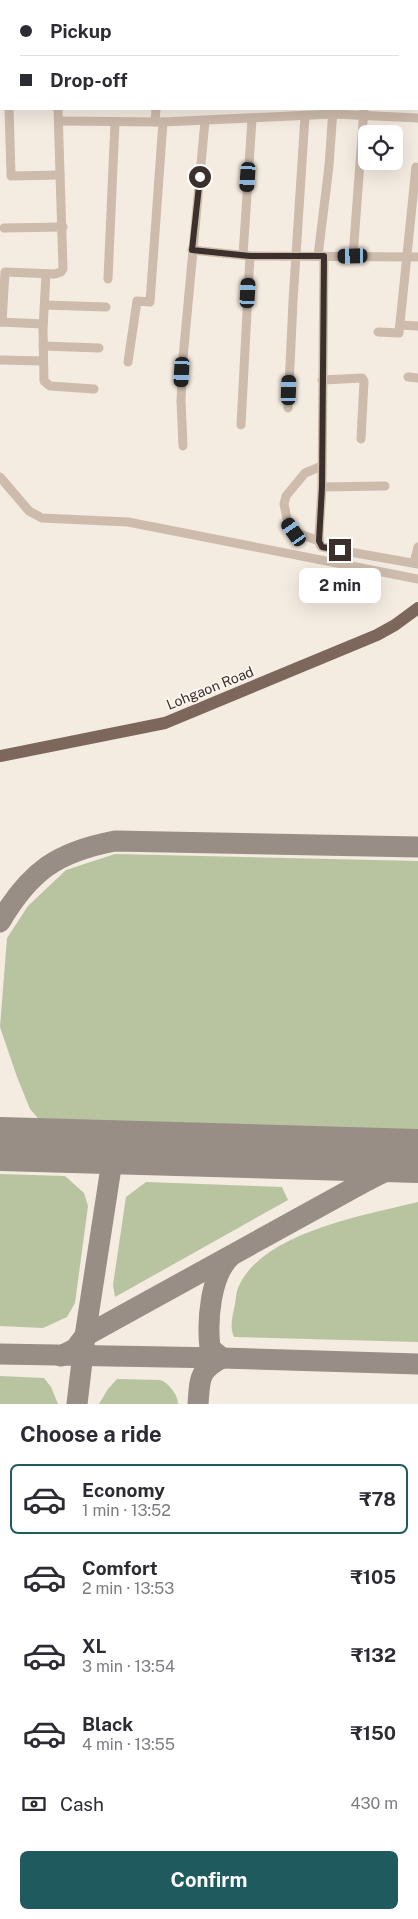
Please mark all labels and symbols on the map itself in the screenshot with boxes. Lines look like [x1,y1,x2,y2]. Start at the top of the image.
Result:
car [239,162,256,192]
route start [189,166,211,188]
car [337,248,368,264]
car [239,278,256,308]
car [173,357,190,387]
car [280,375,297,405]
car [279,515,308,549]
route end [329,539,351,561]
callout: 2 min [299,568,381,602]
street label: Lohgaon Road [164,663,256,713]

